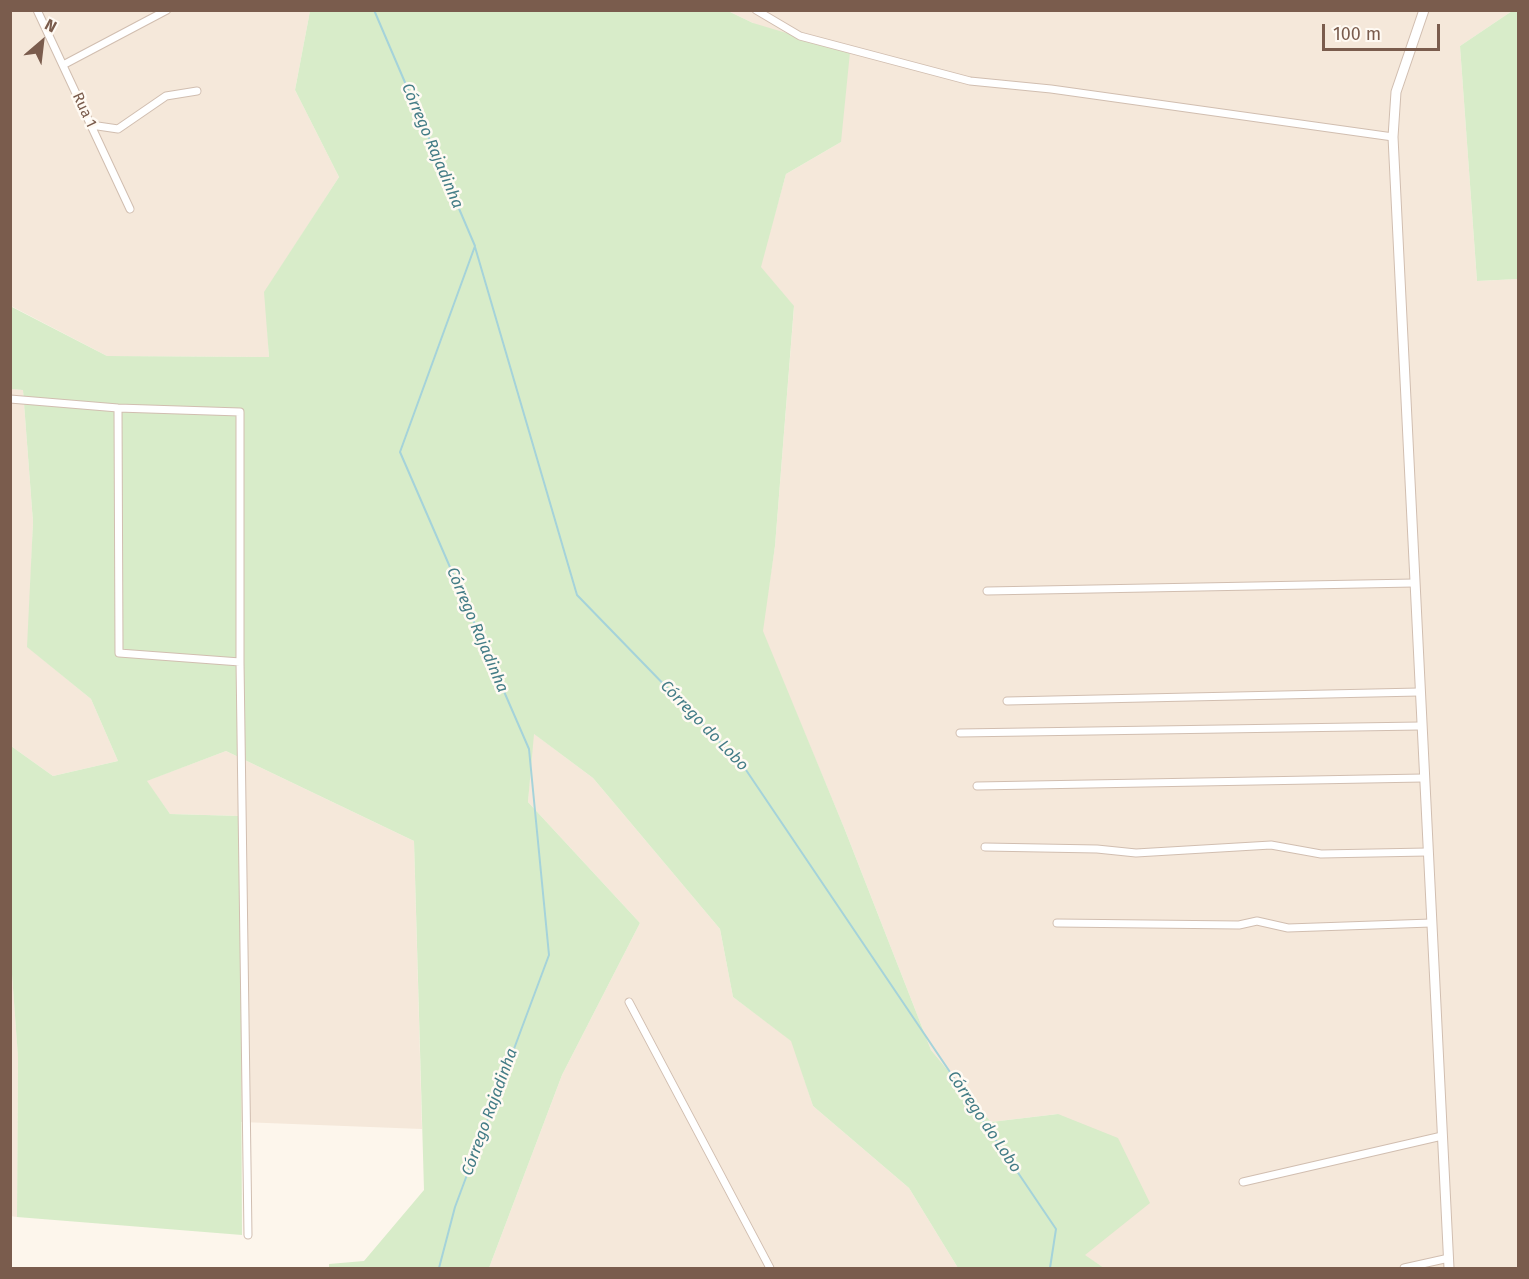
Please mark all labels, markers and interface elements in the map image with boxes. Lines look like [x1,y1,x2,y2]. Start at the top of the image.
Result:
north arrow [12,12,72,72]
scale bar [1325,12,1444,50]
text: N [42,15,60,37]
text: 100 m [1333,23,1381,45]
water label: Córrego Rajadinha [397,81,467,211]
street label: Rua 1 [68,90,100,130]
water label: Córrego Rajadinha [442,565,512,695]
water label: Córrego do Lobo [656,677,752,775]
water label: Córrego Rajadinha [458,1046,522,1178]
water label: Córrego do Lobo [943,1068,1025,1176]

